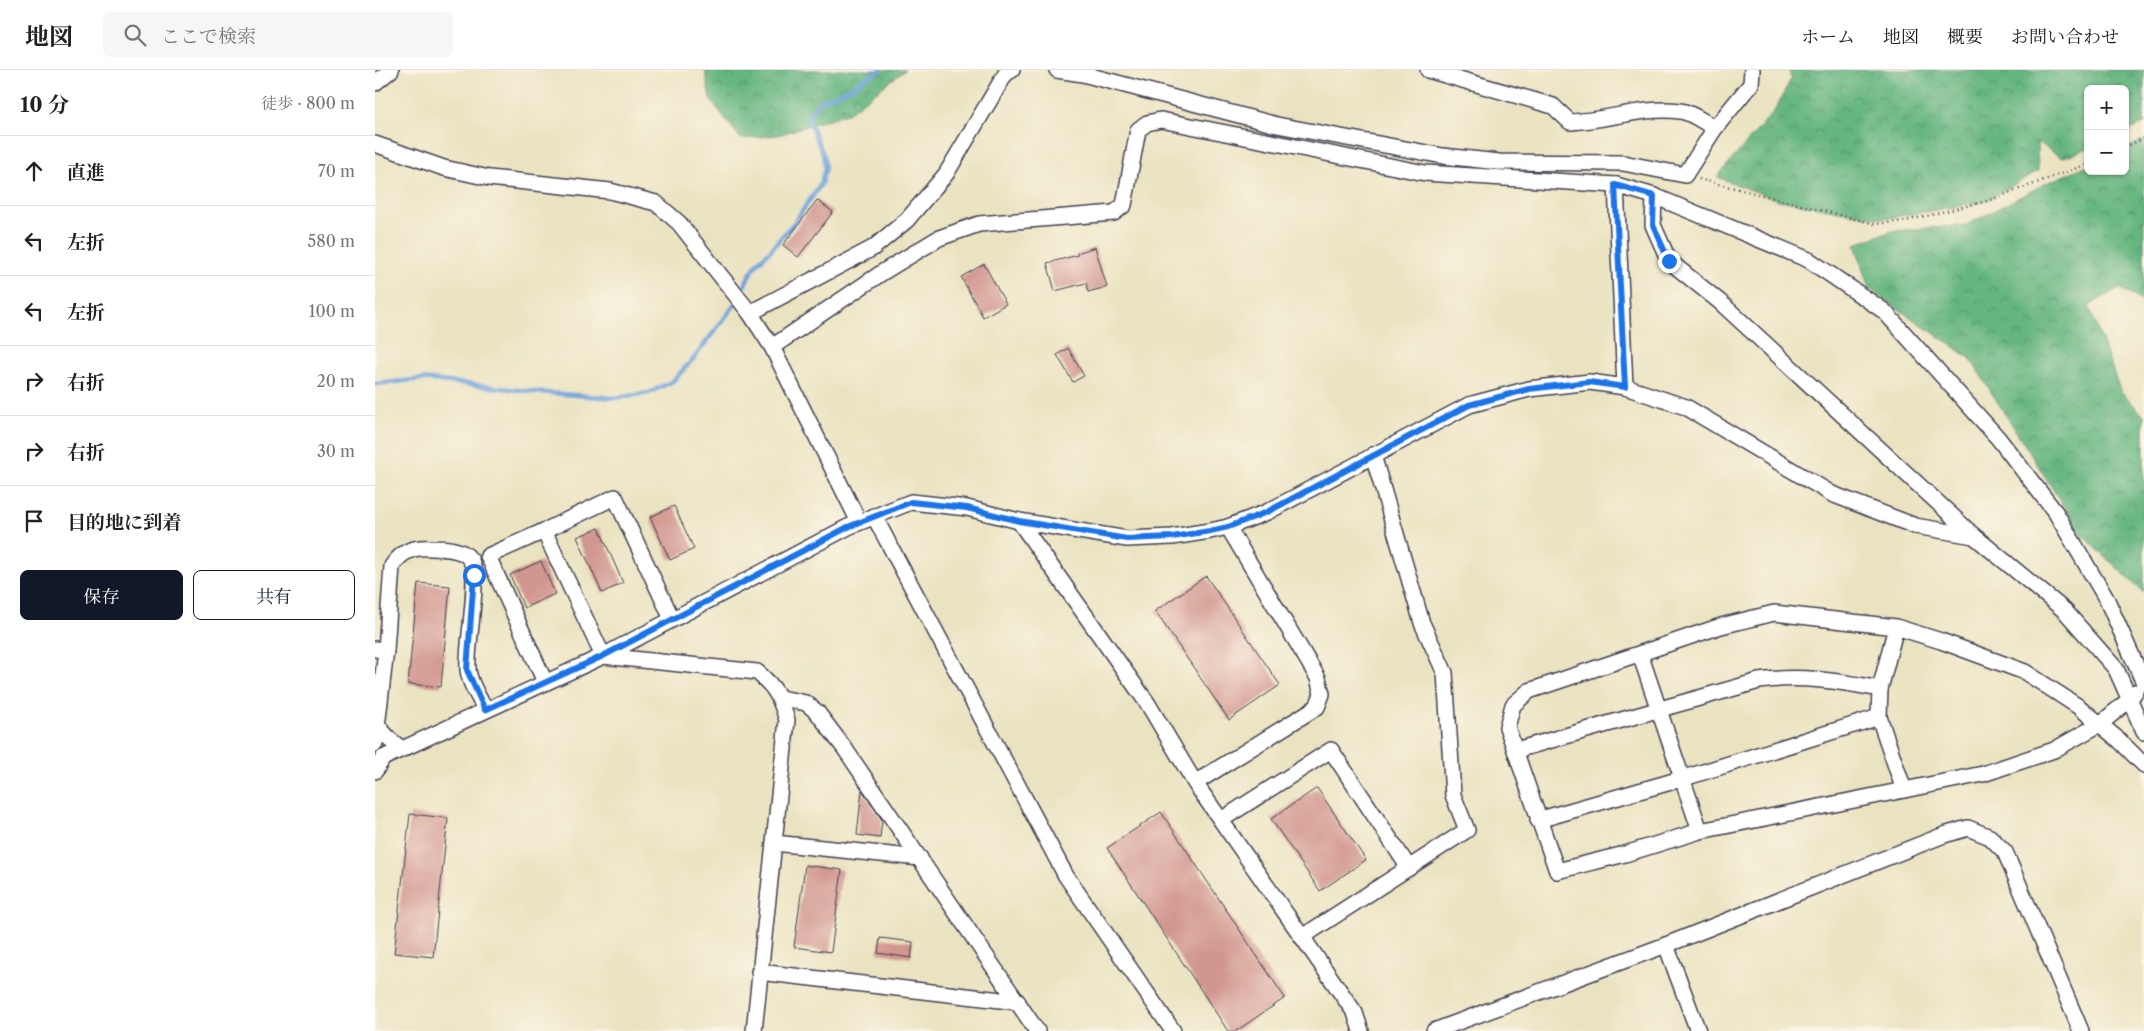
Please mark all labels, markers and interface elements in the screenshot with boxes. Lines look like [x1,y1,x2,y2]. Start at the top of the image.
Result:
search box [103,12,453,57]
icon: search [121,21,149,49]
text: 地図 [25,22,73,51]
text: ここで検索 [161,25,256,48]
text: ホーム [1801,26,1855,48]
text: 地図 [1883,26,1919,48]
text: 概要 [1947,26,1983,48]
text: お問い合わせ [2011,26,2119,48]
map controls [2084,85,2129,175]
button: + [2084,85,2129,130]
text: 10 分 [20,92,69,117]
text: 徒歩 · 800 m [261,93,355,113]
button: − [2084,130,2129,175]
icon: ahead [20,157,48,185]
text: 直進 [67,161,105,184]
text: 70 m [318,161,355,181]
icon: left [20,227,48,255]
text: 左折 [67,231,105,254]
text: 580 m [308,231,355,251]
route end [1658,250,1681,273]
icon: left [20,297,48,325]
text: 左折 [67,301,105,324]
text: 100 m [309,301,355,321]
icon: right [20,367,48,395]
text: 右折 [67,371,105,394]
text: 20 m [316,371,355,391]
icon: right [20,437,48,465]
text: 右折 [67,441,105,464]
text: 30 m [317,441,355,461]
icon: arrive [20,507,48,535]
text: 目的地に到着 [67,511,181,534]
route start [463,564,486,587]
button: 保存 [20,570,183,620]
button: 共有 [193,570,355,620]

